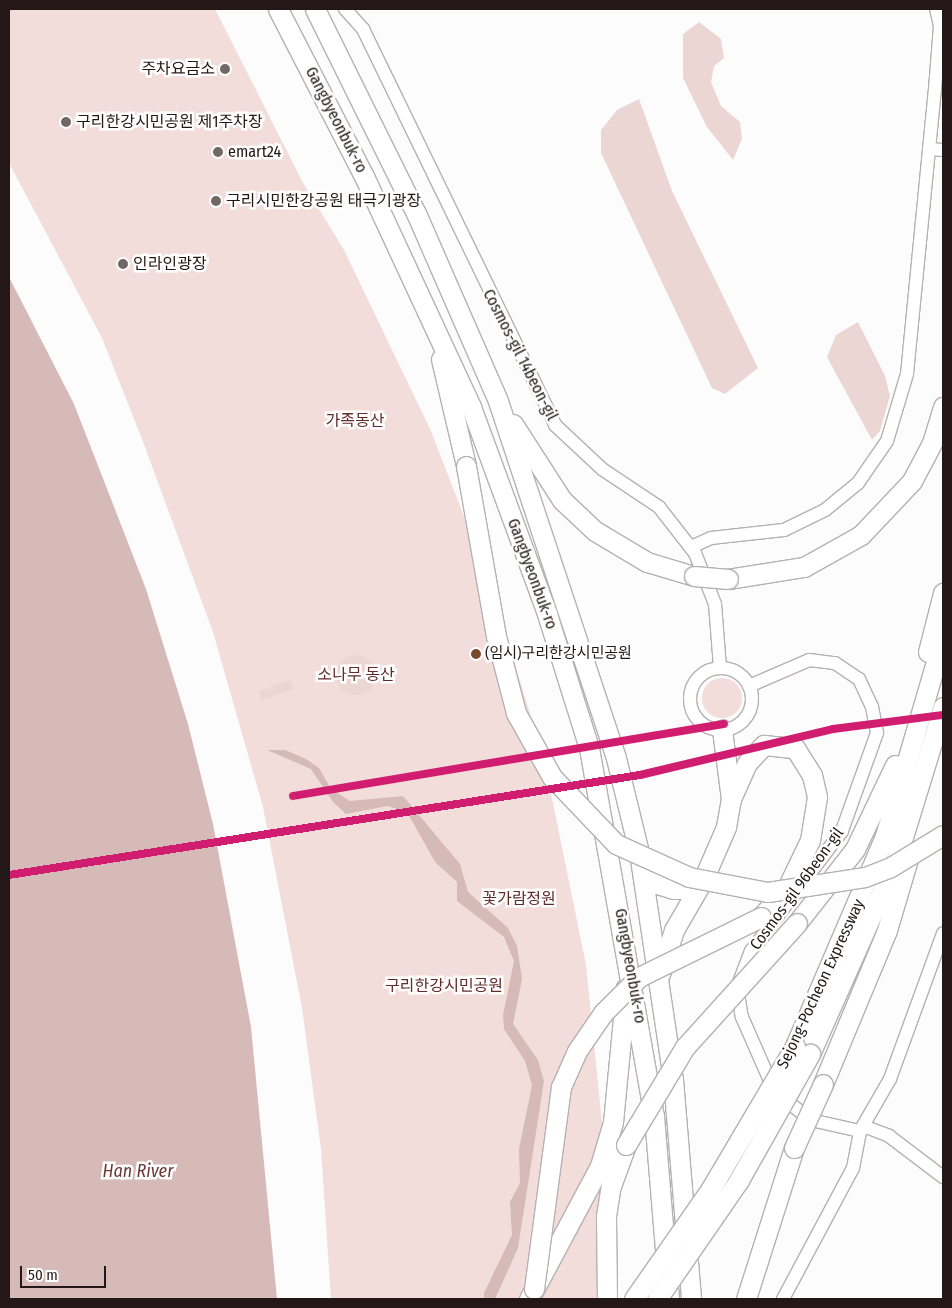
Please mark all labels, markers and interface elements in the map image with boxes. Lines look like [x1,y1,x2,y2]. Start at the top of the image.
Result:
place label: 주차요금소 [141,59,215,79]
marker: 주차요금소 [219,63,231,75]
street label: Gangbyeonbuk-ro [301,64,371,176]
place label: 구리한강시민공원 제1주차장 [76,112,263,132]
marker: 구리한강시민공원 제1주차장 [60,116,72,128]
place label: emart24 [228,142,281,162]
marker: emart24 [212,146,224,158]
place label: 구리시민한강공원 태극기광장 [226,191,421,211]
marker: 구리시민한강공원 태극기광장 [210,195,222,207]
place label: 인라인광장 [133,254,207,274]
marker: 인라인광장 [117,258,129,270]
street label: Cosmos-gil 14beon-gil [479,286,561,424]
park label: 가족동산 [326,411,384,431]
street label: Gangbyeonbuk-ro [503,516,561,632]
place label: (임시)구리한강시민공원 [485,645,632,663]
marker: (임시)구리한강시민공원 [471,649,481,659]
park label: 소나무 동산 [317,665,395,685]
street label: Cosmos-gil 96beon-gil [746,824,848,954]
park label: 꽃가람정원 [482,889,556,909]
street label: Sejong-Pocheon Expressway [773,896,869,1072]
street label: Gangbyeonbuk-ro [610,907,650,1025]
park label: 구리한강시민공원 [385,976,503,996]
water label: Han River [103,1160,173,1182]
scale bar [22,1256,109,1288]
text: 50 m [28,1266,58,1284]

